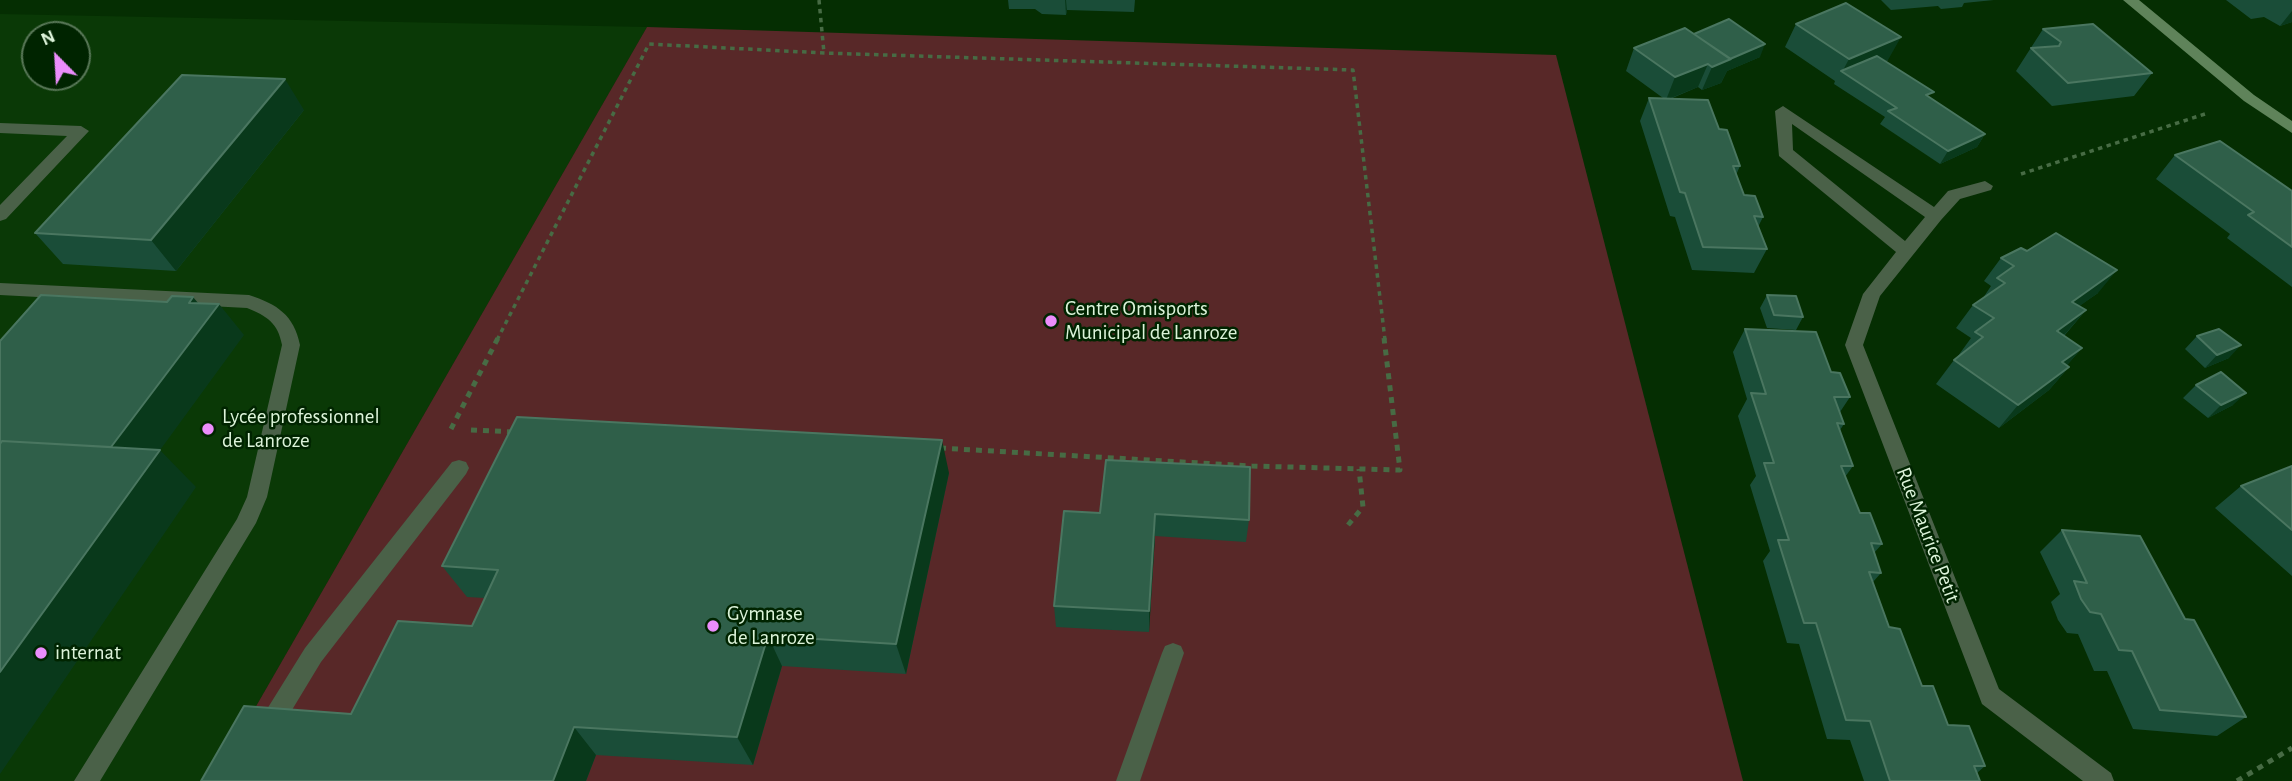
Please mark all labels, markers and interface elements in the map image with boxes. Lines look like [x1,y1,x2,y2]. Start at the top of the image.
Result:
north arrow [21,21,91,91]
text: N [38,27,58,50]
place label: Centre Omisports Municipal de Lanroze [1065,296,1237,346]
marker: Centre Omisports Municipal de Lanroze [1043,313,1059,329]
place label: Lycée professionnel de Lanroze [222,404,380,454]
marker: Lycée professionnel de Lanroze [200,421,216,437]
street label: Rue Maurice Petit [1891,464,1965,606]
place label: Gymnase de Lanroze [727,601,815,651]
marker: Gymnase de Lanroze [705,618,721,634]
place label: internat [55,640,121,666]
marker: internat [33,645,49,661]

